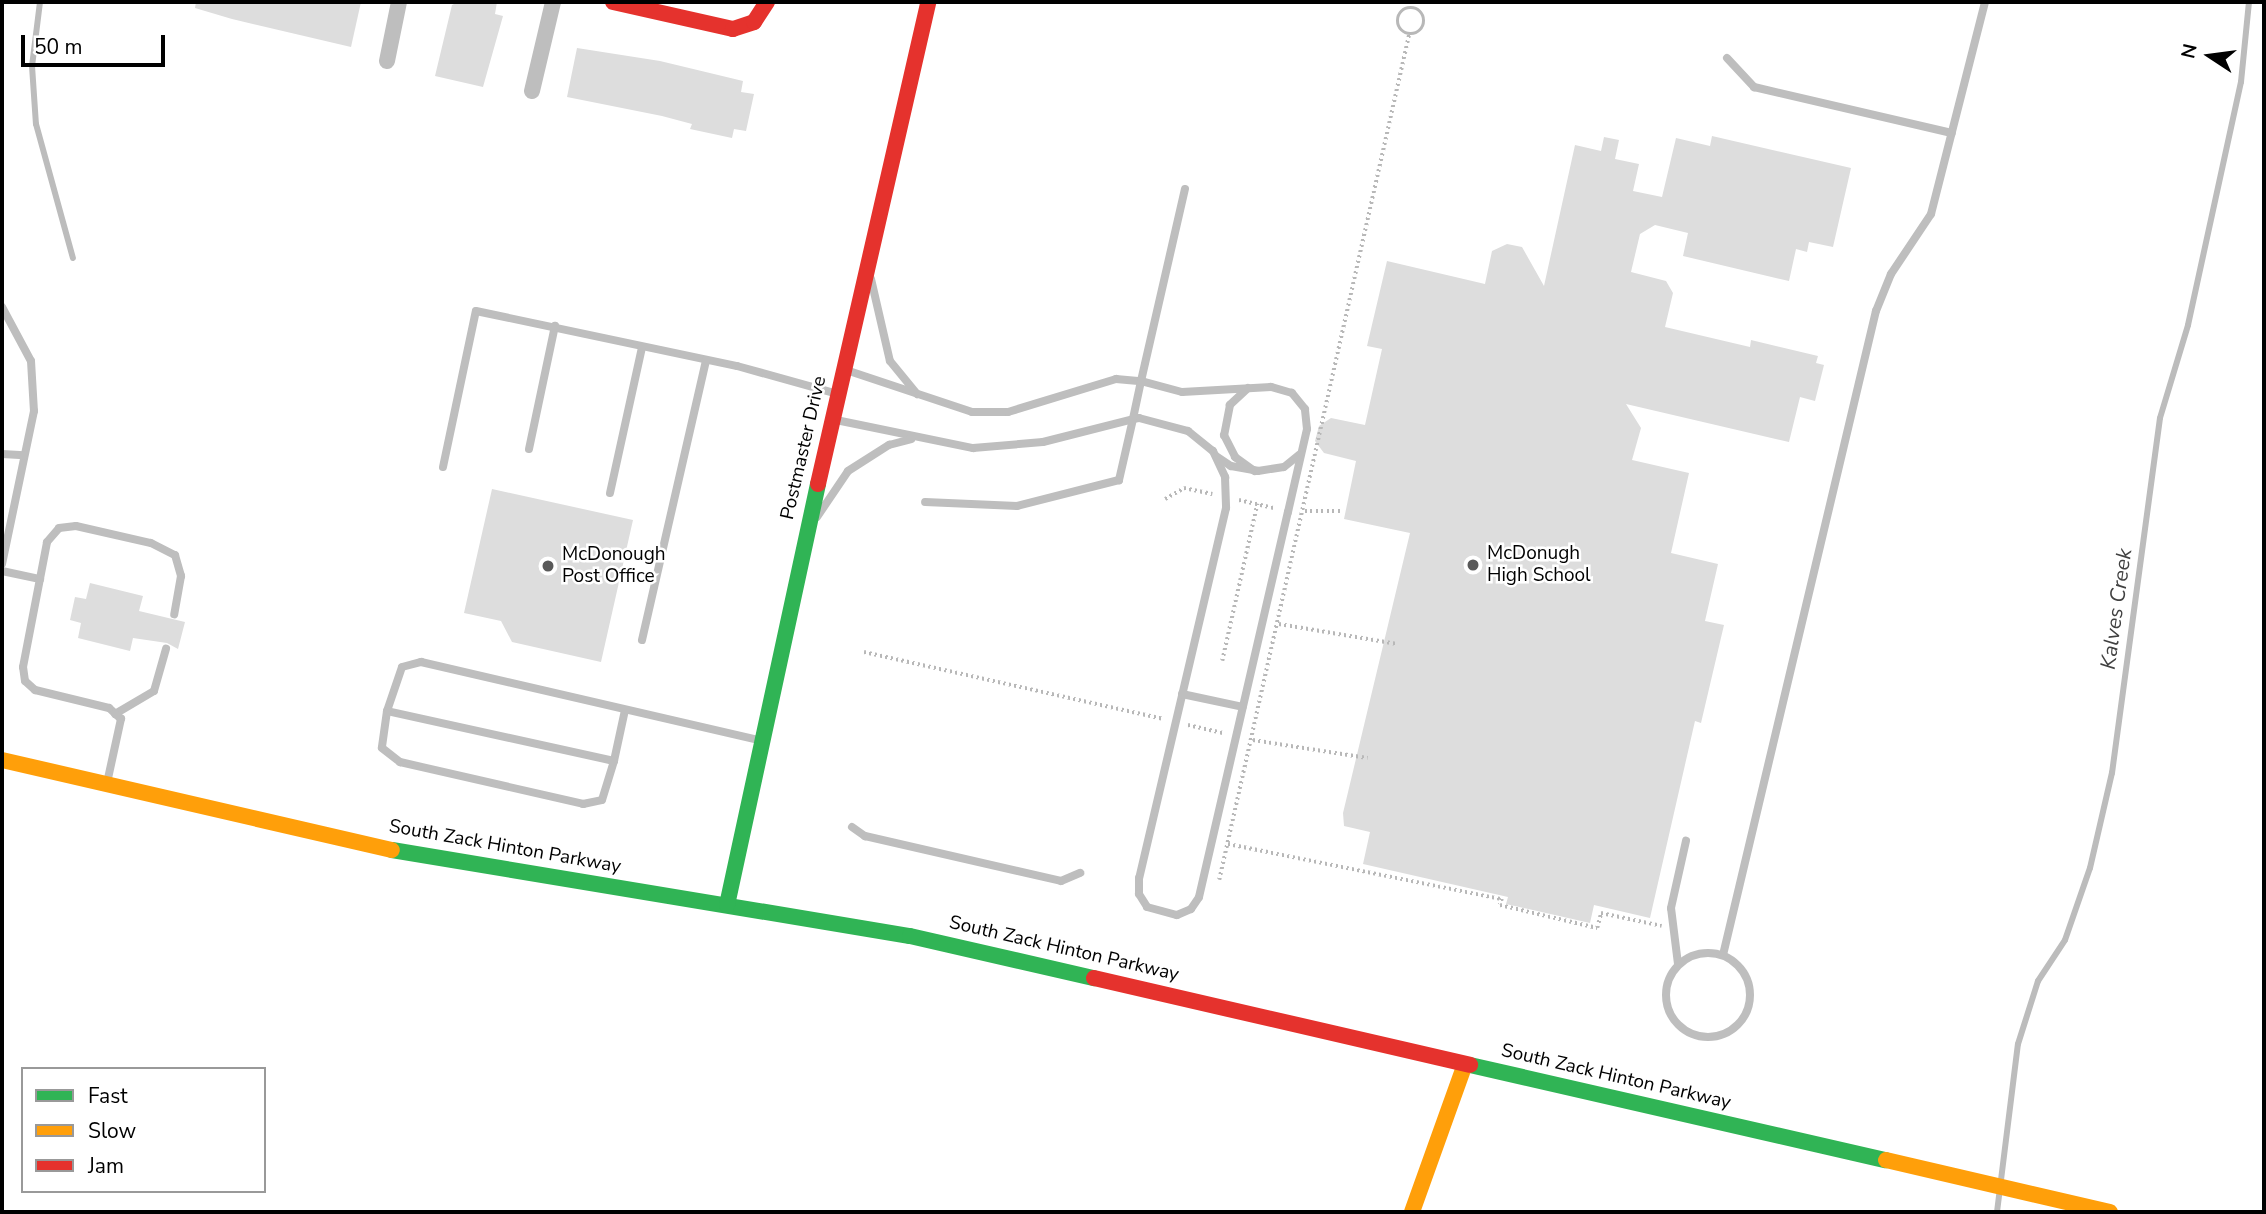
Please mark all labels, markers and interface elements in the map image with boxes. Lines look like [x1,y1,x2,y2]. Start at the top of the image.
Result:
scale bar [24,21,168,65]
north arrow [2175,21,2245,91]
text: 50 m [34,33,83,61]
text: N [2175,41,2204,61]
street label: Postmaster Drive [776,374,832,522]
place label: McDonugh High School [1487,543,1591,587]
place label: McDonough Post Office [562,544,666,588]
water label: Kalves Creek [2095,547,2137,671]
marker: McDonugh High School [1465,557,1481,573]
marker: McDonough Post Office [540,558,556,574]
street label: South Zack Hinton Parkway [387,815,623,879]
street label: South Zack Hinton Parkway [947,911,1181,987]
street label: South Zack Hinton Parkway [1499,1039,1733,1115]
legend [21,1067,266,1193]
text: Fast [88,1082,128,1110]
text: Slow [88,1117,136,1145]
text: Jam [88,1152,124,1180]

